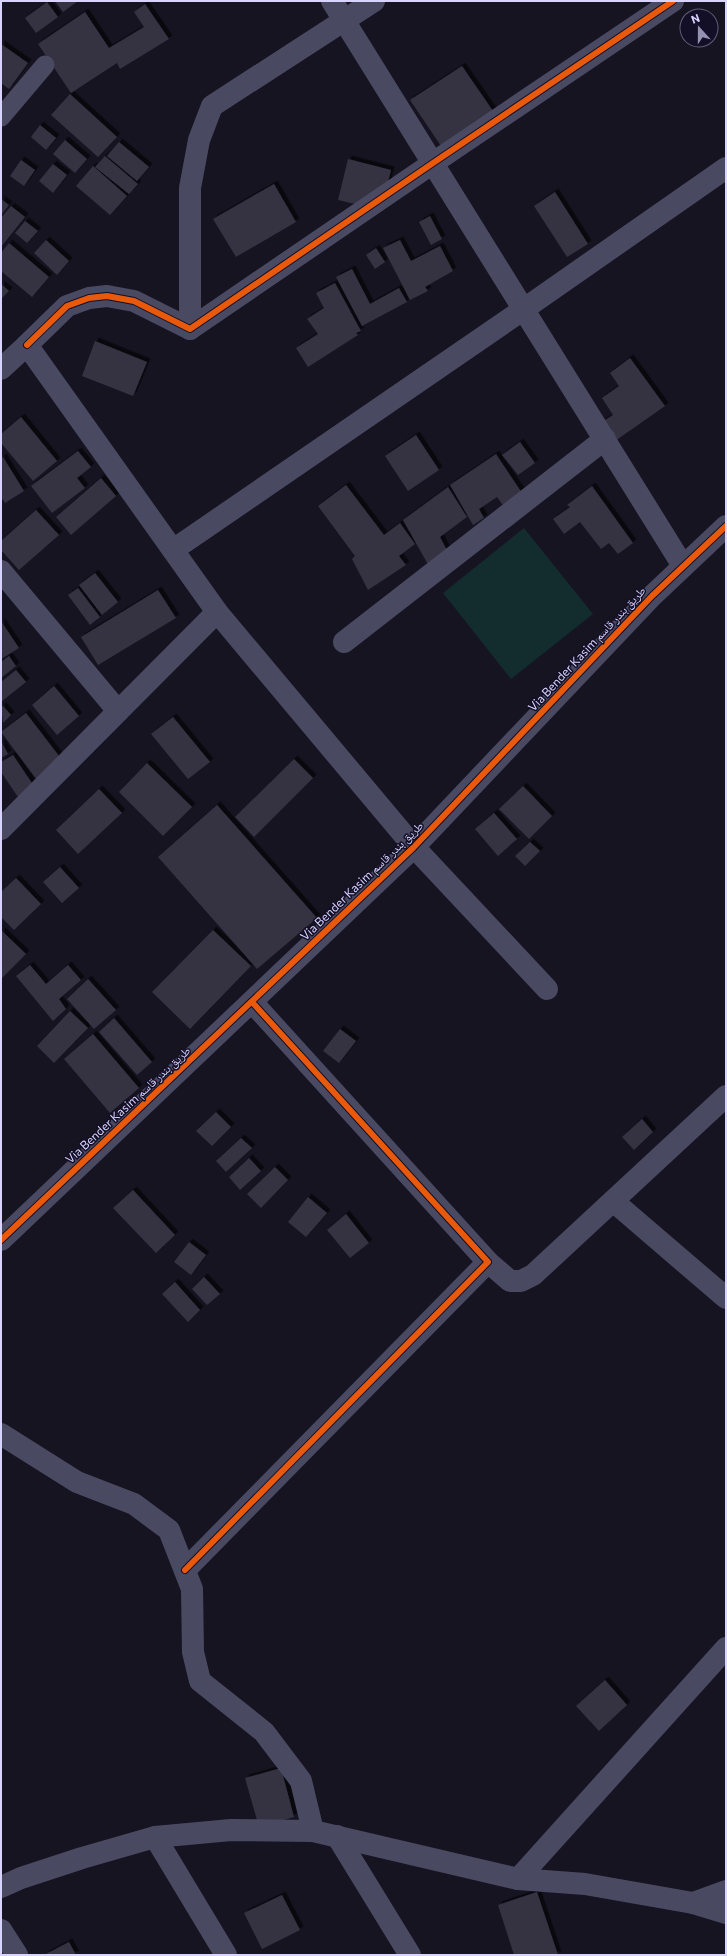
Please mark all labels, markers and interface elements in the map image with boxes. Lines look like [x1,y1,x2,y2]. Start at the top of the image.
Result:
north arrow [679,8,719,48]
text: N [689,11,701,26]
street label: Via Bender Kasim طريق بندر قاسم [525,583,649,715]
street label: Via Bender Kasim طريق بندر قاسم [297,818,427,944]
street label: Via Bender Kasim طريق بندر قاسم [62,1043,194,1167]

